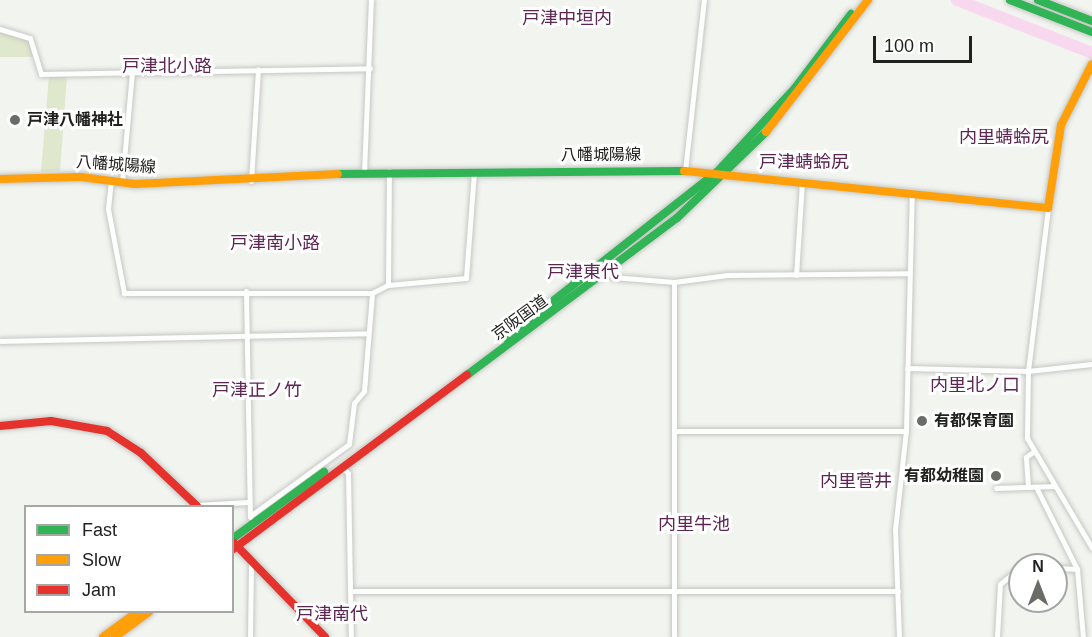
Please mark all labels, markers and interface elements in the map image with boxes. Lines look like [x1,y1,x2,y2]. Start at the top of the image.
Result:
district label: 戸津中垣内 [522,7,612,29]
scale bar [876,24,975,62]
text: 100 m [884,36,934,56]
district label: 戸津北小路 [122,55,212,77]
place label: 戸津八幡神社 [27,110,123,130]
marker: 戸津八幡神社 [8,113,22,127]
district label: 内里蜻蛉尻 [959,126,1049,148]
street label: 八幡城陽線 [561,145,641,165]
district label: 戸津蜻蛉尻 [759,151,849,173]
street label: 八幡城陽線 [75,153,157,177]
district label: 戸津南小路 [230,232,320,254]
district label: 戸津東代 [547,261,619,283]
street label: 京阪国道 [488,291,552,345]
district label: 内里北ノ口 [930,374,1020,396]
district label: 戸津正ノ竹 [212,379,302,401]
place label: 有都保育園 [934,411,1014,431]
marker: 有都保育園 [915,414,929,428]
place label: 有都幼稚園 [904,466,984,486]
marker: 有都幼稚園 [989,469,1003,483]
district label: 内里菅井 [820,470,892,492]
legend [24,505,234,613]
district label: 内里牛池 [658,513,730,535]
text: Fast [82,520,117,540]
text: Slow [82,550,121,570]
north arrow [1008,553,1068,613]
text: N [1032,558,1044,575]
text: Jam [82,580,116,600]
district label: 戸津南代 [296,603,368,625]

